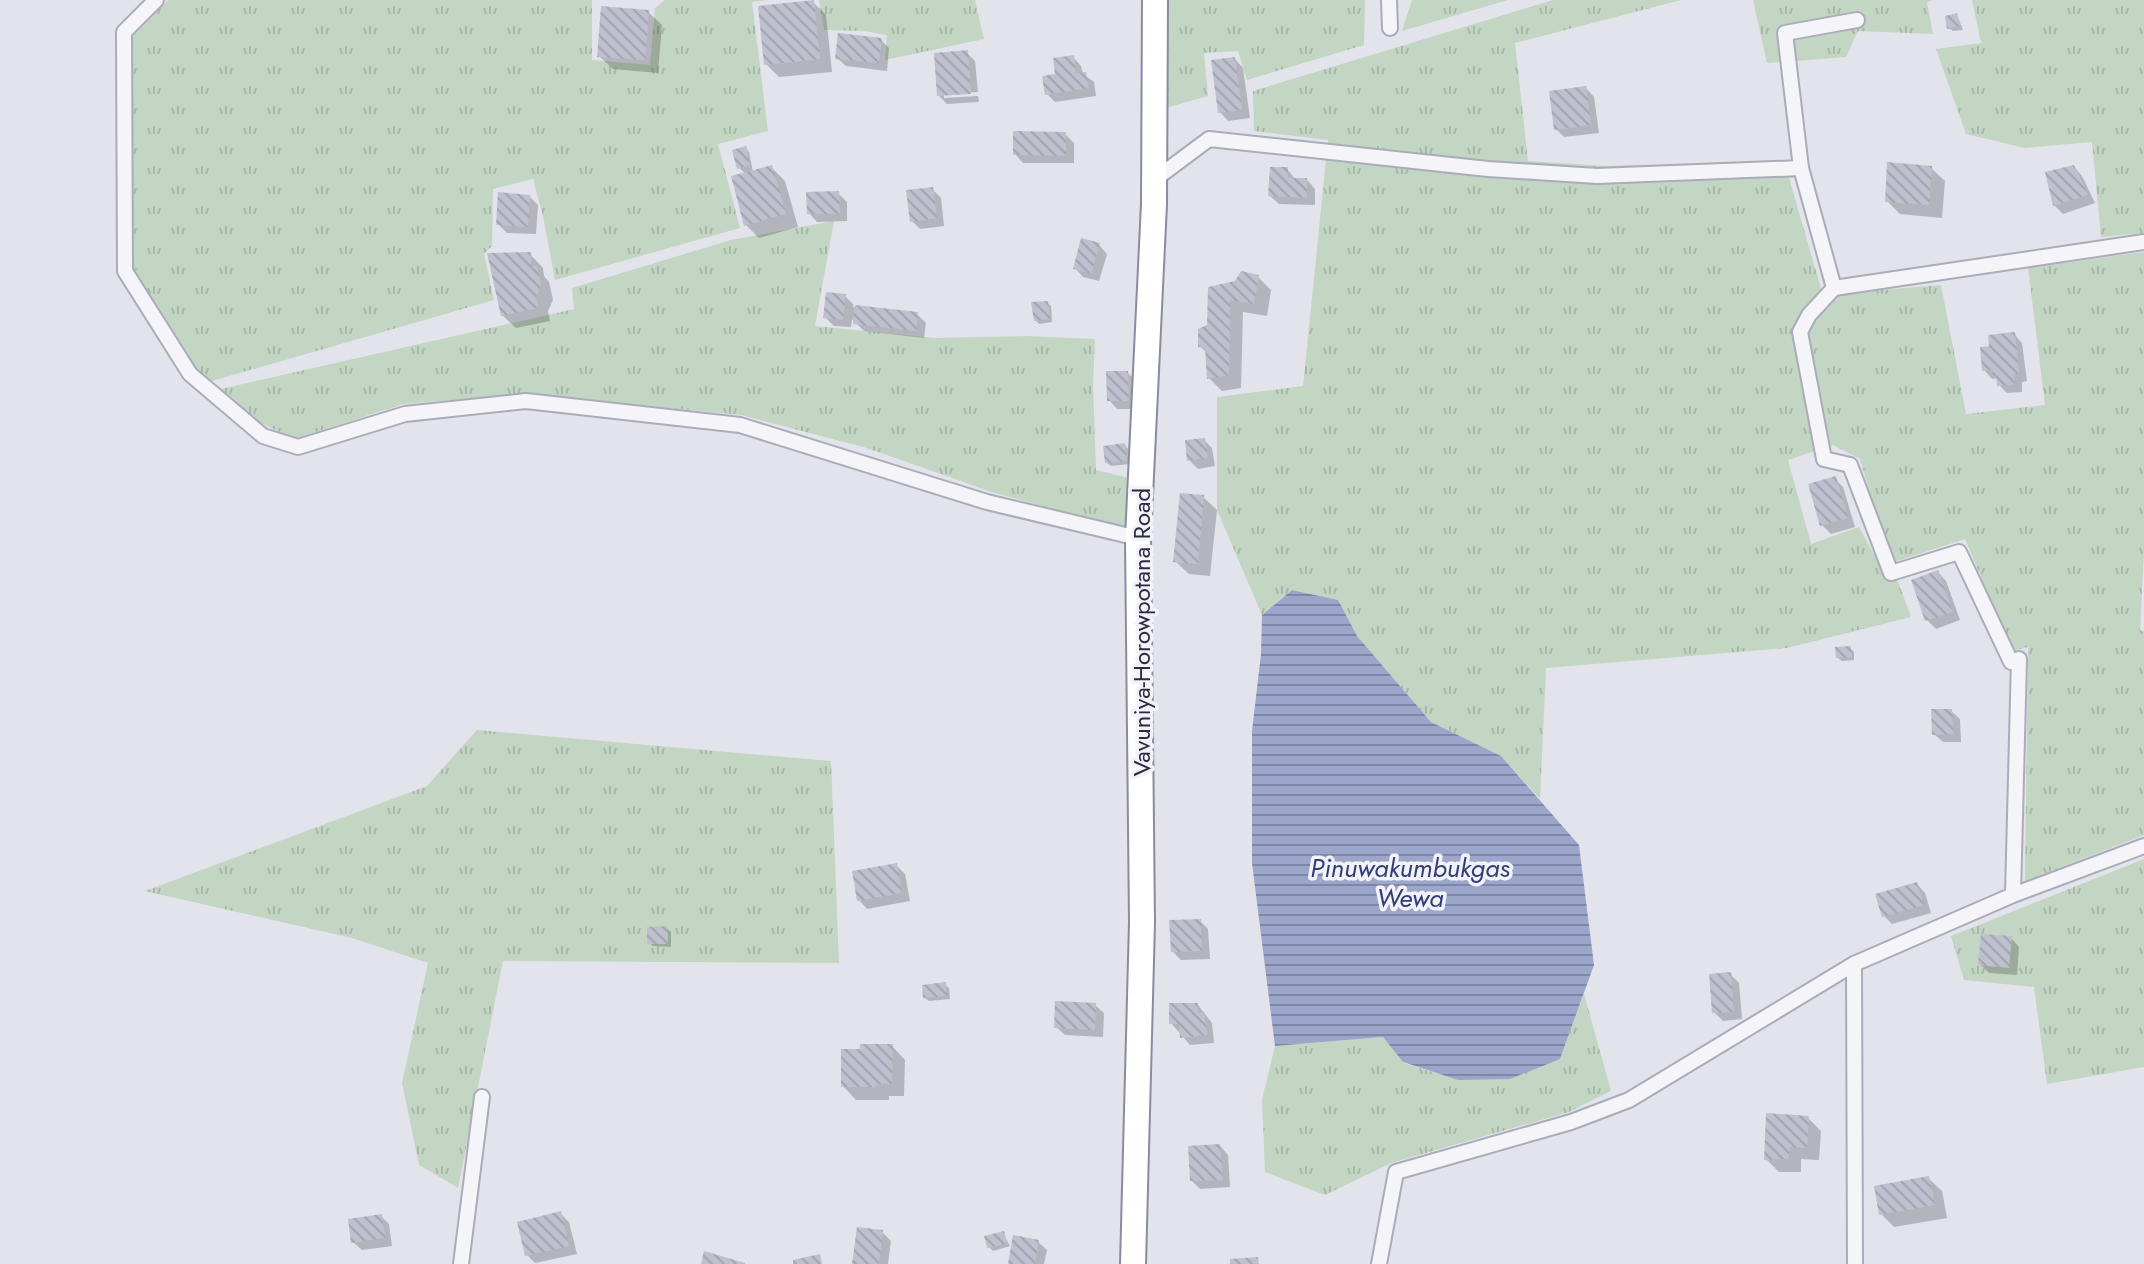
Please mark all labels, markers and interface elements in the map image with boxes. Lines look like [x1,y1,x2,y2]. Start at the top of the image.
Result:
street label: Vavuniya-Horowpotana Road [1124,488,1159,776]
water label: Pinuwakumbukgas Wewa [1310,849,1511,917]

